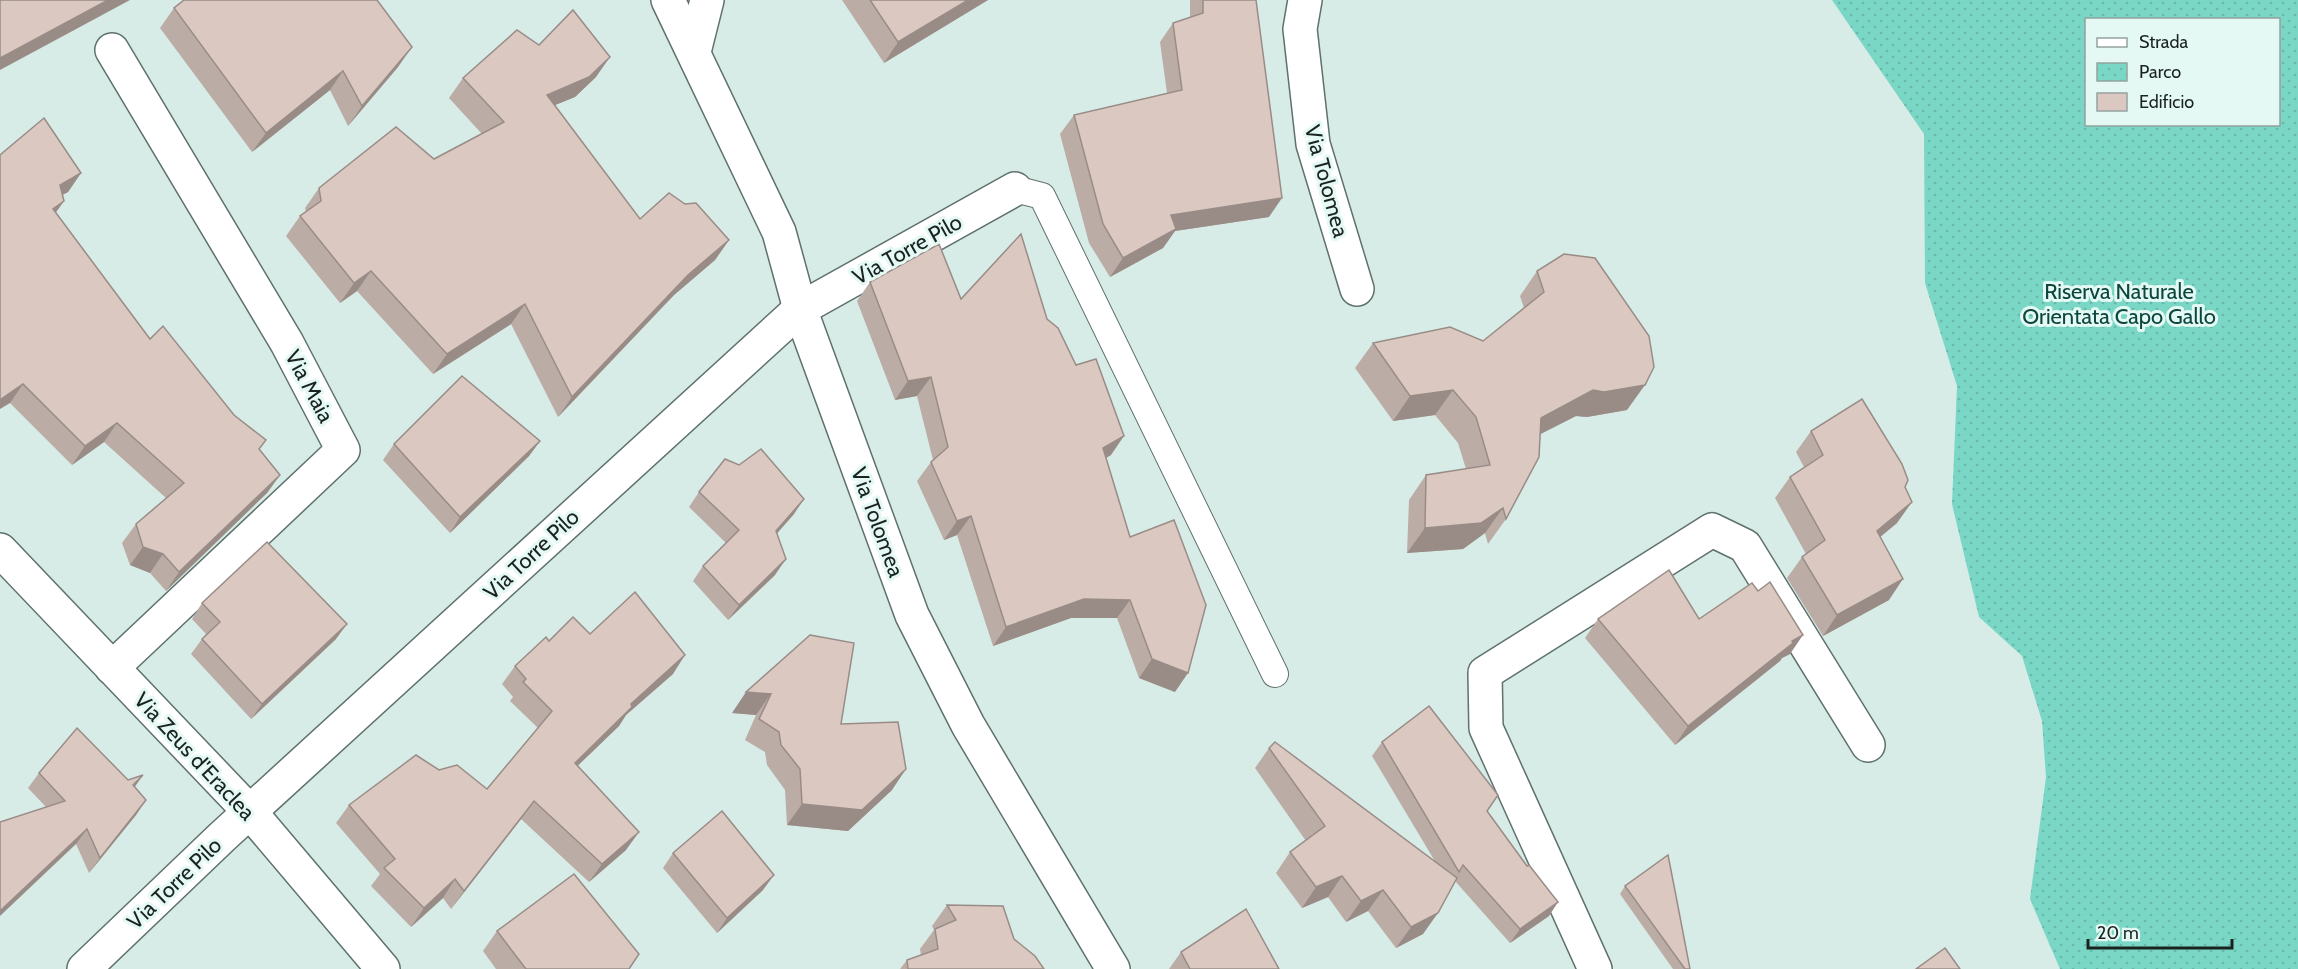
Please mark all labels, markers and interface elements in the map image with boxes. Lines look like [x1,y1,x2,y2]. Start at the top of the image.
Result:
legend [2085,18,2280,126]
text: Strada [2139,31,2189,53]
text: Parco [2139,61,2181,83]
text: Edificio [2139,91,2194,113]
street label: Via Tolomea [1299,122,1355,241]
street label: Via Torre Pilo [848,208,967,291]
park label: Riserva Naturale Orientata Capo Gallo [2022,278,2216,330]
street label: Via Maia [279,345,340,427]
street label: Via Tolomea [845,464,910,581]
street label: Via Torre Pilo [478,503,585,605]
street label: Via Zeus d'Eraclea [128,687,261,826]
street label: Via Torre Pilo [122,832,227,935]
scale bar [2088,912,2232,950]
text: 20 m [2097,922,2139,944]

